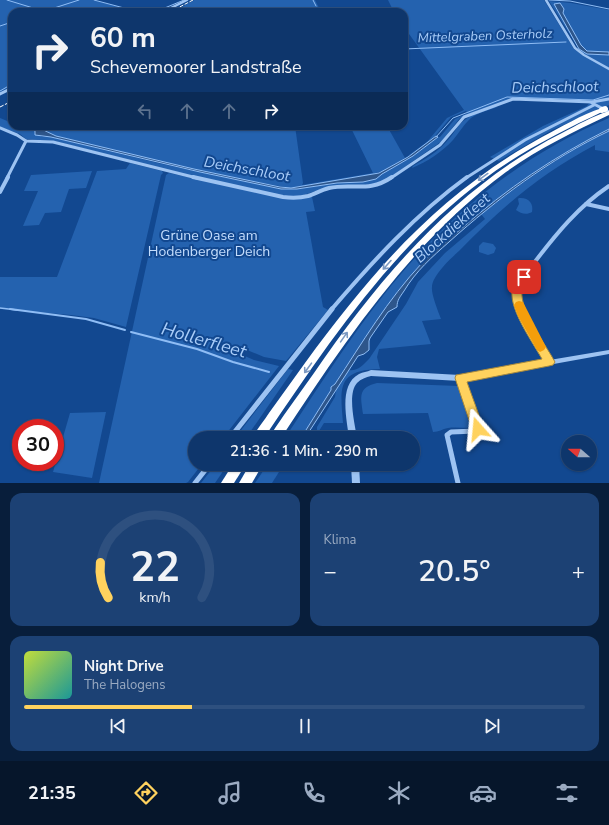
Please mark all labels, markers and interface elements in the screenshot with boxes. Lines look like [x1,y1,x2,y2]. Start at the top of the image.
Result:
text: 60 m [90,19,156,57]
icon: right [24,24,76,76]
water label: Mittelgraben Osterholz [417,25,553,47]
text: Schevemoorer Landstraße [90,55,302,79]
water label: Deichschloot [511,76,599,98]
icon: left [134,100,156,122]
icon: ahead [176,100,198,122]
icon: ahead [218,100,240,122]
icon: right [260,100,282,122]
water label: Deichschloot [202,152,292,187]
one-way arrow [477,173,488,181]
water label: Blockdiekfleet [410,188,495,267]
park label: Grüne Oase am Hodenberger Deich [148,226,270,261]
one-way arrow [383,260,392,270]
pin [507,260,541,294]
icon: arrive [513,266,535,288]
water label: Hollerfleet [159,316,250,364]
one-way arrow [340,331,348,342]
one-way arrow [304,362,312,373]
position arrow [457,408,499,450]
speed limit sign: 30 [12,419,64,471]
north arrow [561,435,597,471]
map controls [561,435,597,471]
text: 21:36 · 1 Min. · 290 m [230,441,378,461]
text: Klima [324,531,357,549]
text: 22 [130,538,180,595]
text: 20.5° [418,551,490,592]
text: − [324,557,337,587]
text: + [572,557,585,587]
text: km/h [139,587,170,606]
text: Night Drive [84,656,164,676]
text: The Halogens [84,676,165,694]
icon: previous [107,715,129,737]
icon: pause [294,715,316,737]
icon: next [481,715,503,737]
icon: directions [132,779,160,807]
icon: music [216,779,244,807]
icon: phone [300,779,328,807]
icon: climate [385,779,413,807]
icon: car [469,779,497,807]
icon: filters [553,779,581,807]
text: 21:35 [28,781,76,805]

